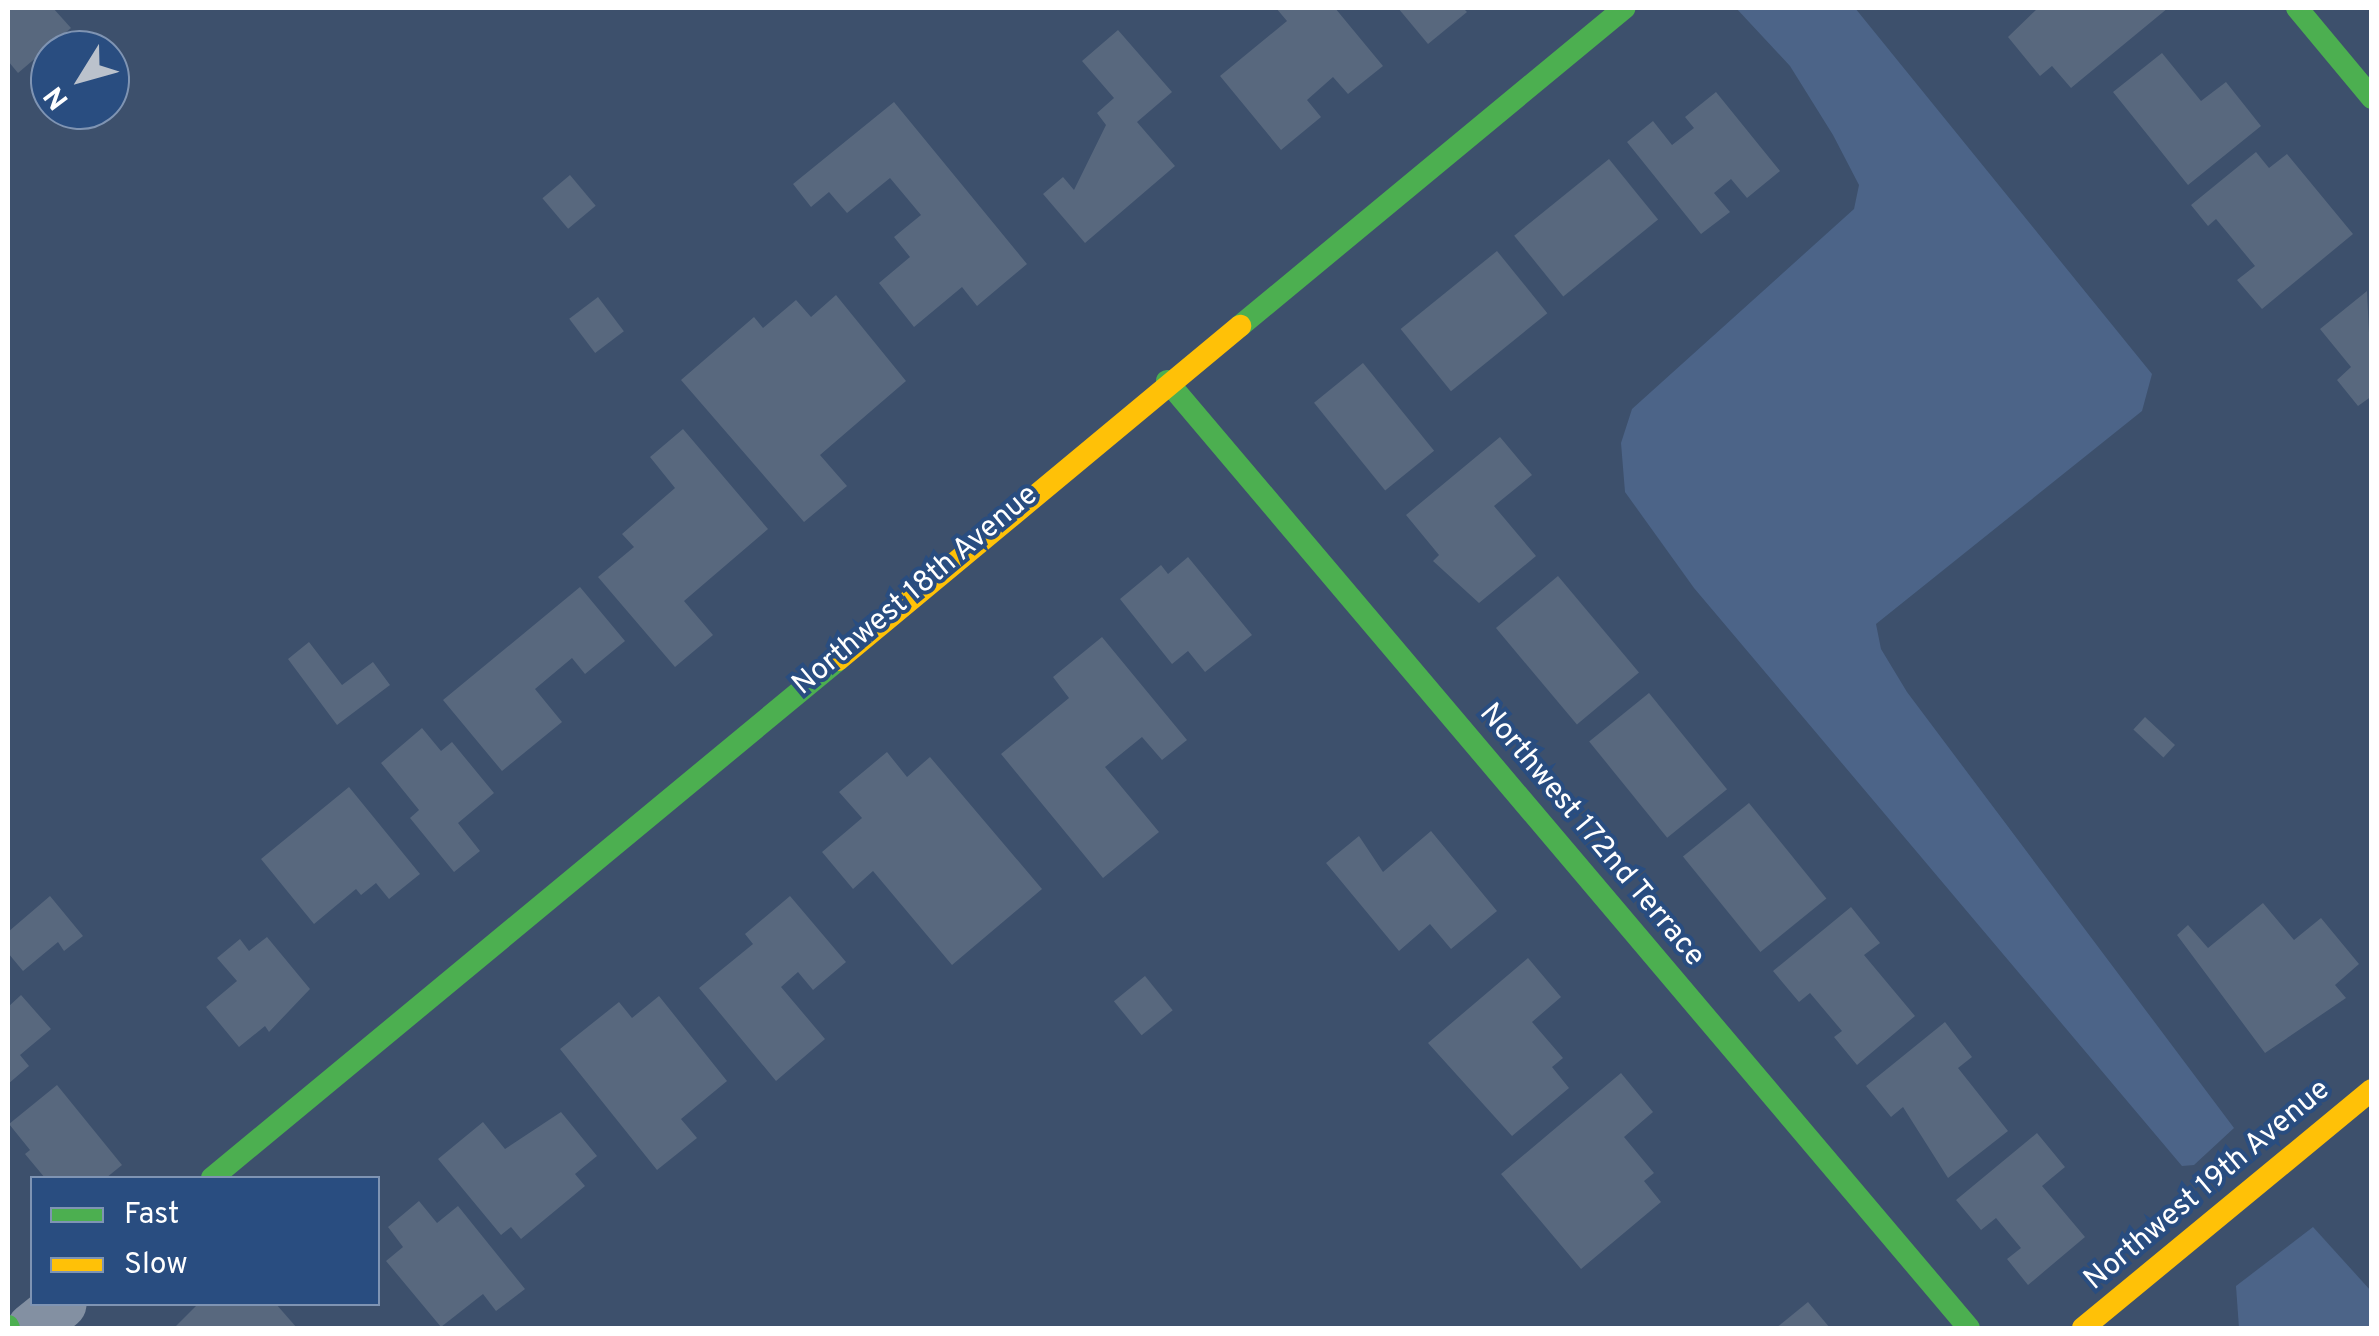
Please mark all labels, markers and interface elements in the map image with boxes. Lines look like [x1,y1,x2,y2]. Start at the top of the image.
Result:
north arrow [30,30,130,130]
text: N [37,78,78,116]
street label: Northwest 18th Avenue [786,477,1046,705]
street label: Northwest 172nd Terrace [1470,697,1712,975]
street label: Northwest 19th Avenue [2077,1072,2339,1300]
legend [30,1176,380,1306]
text: Fast [124,1197,179,1234]
text: Slow [124,1247,188,1284]

